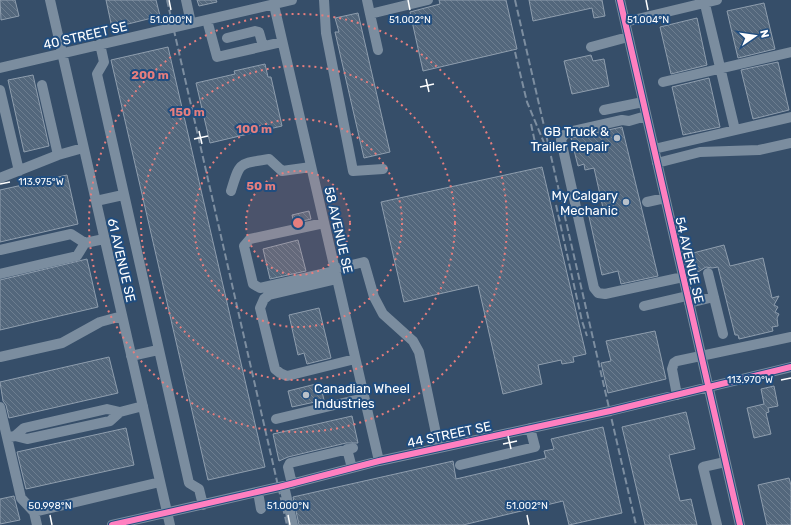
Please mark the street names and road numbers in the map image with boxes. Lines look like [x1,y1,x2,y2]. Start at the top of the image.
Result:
street label: 40 STREET SE [42,19,129,52]
street label: 58 AVENUE SE [321,185,356,275]
street label: 54 AVENUE SE [672,215,707,305]
street label: 61 AVENUE SE [105,217,138,304]
street label: 44 STREET SE [406,418,493,451]

